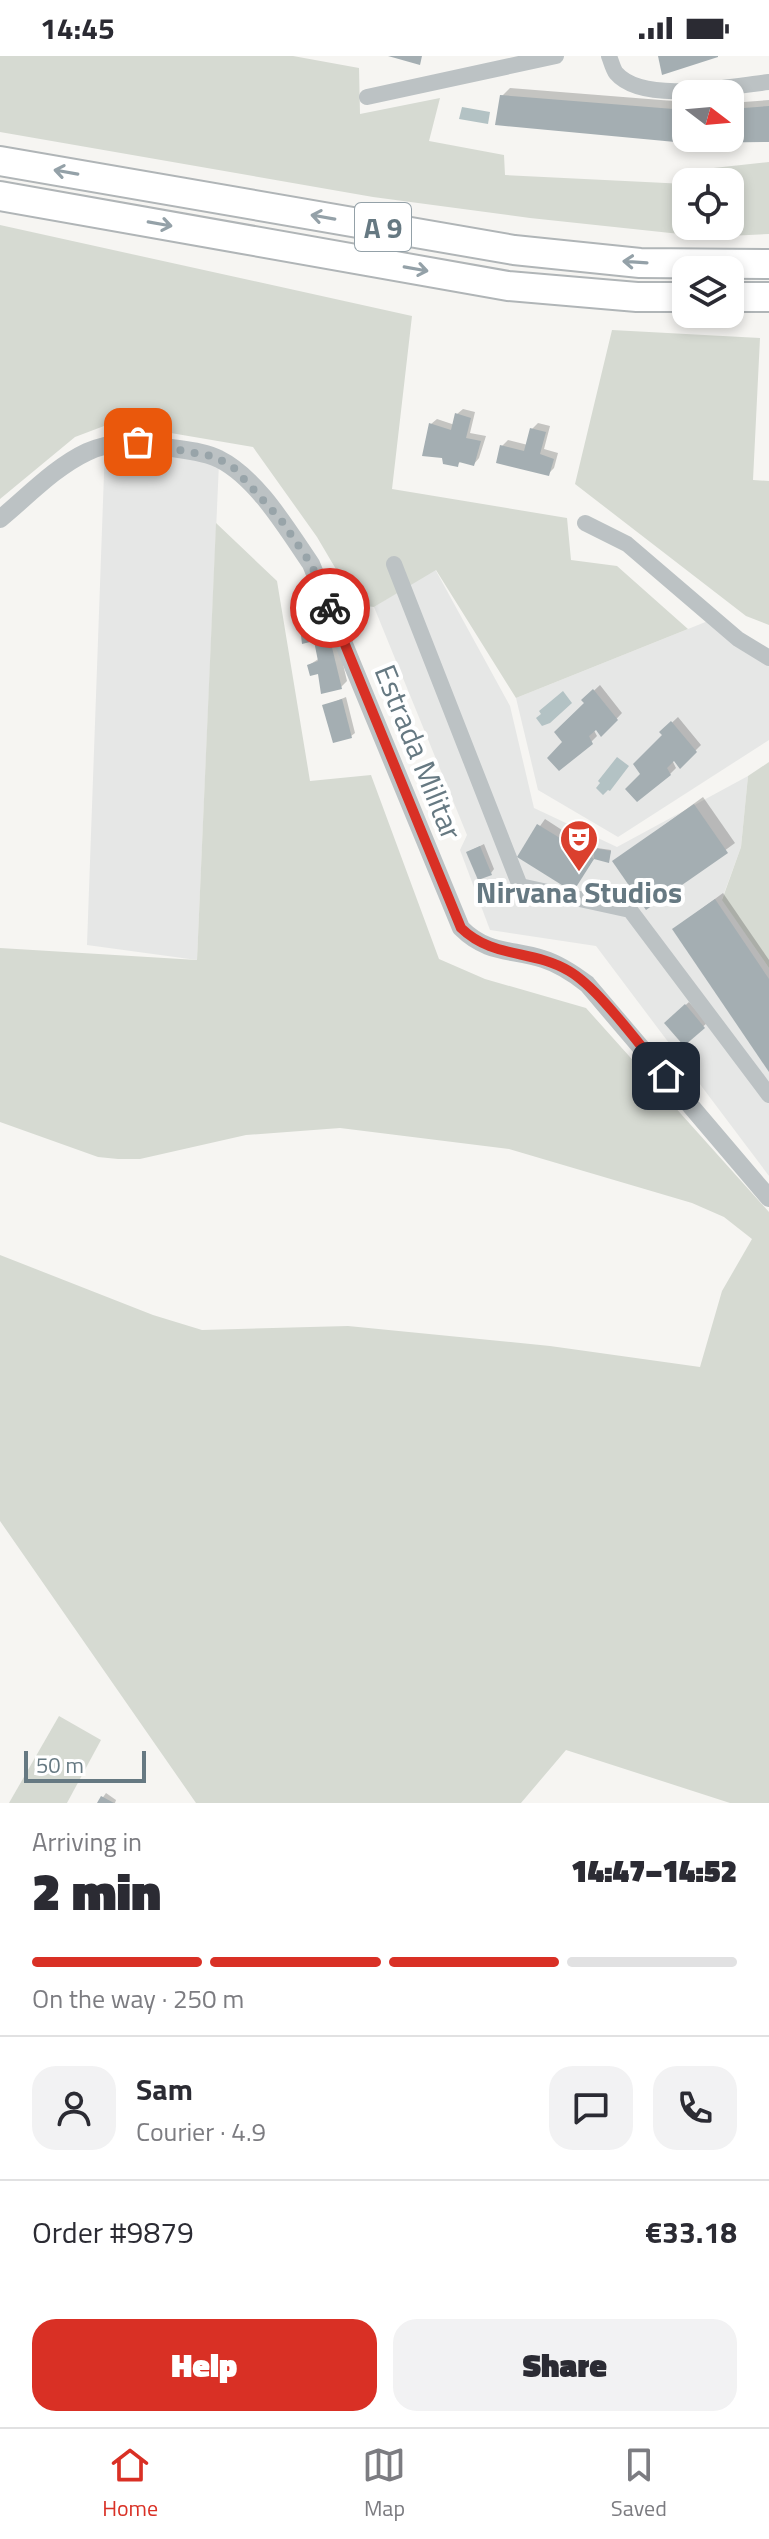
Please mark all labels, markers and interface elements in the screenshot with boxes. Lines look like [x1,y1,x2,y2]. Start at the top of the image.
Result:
text: 14:45 [40,5,115,51]
north arrow [672,80,744,152]
map controls [672,80,744,328]
one-way arrow [54,164,80,179]
button: locate [672,168,744,240]
road number: A 9 [355,203,411,251]
one-way arrow [310,208,336,223]
one-way arrow [146,218,172,233]
one-way arrow [622,254,649,269]
button: layers [672,256,744,328]
one-way arrow [402,263,428,278]
pin [104,408,172,476]
icon: bag [116,420,160,464]
courier [290,568,370,648]
icon: bike [308,586,352,630]
street label: Estrada Militar [363,658,475,846]
theatre icon: Nirvana Studios [558,818,600,873]
place label: Nirvana Studios [476,869,682,915]
pin [632,1042,700,1110]
icon: home [644,1054,688,1098]
scale bar [24,1747,146,1783]
text: 50 m [36,1748,84,1782]
text: Arriving in [32,1822,142,1861]
text: 14:47–14:52 [571,1848,737,1894]
text: 2 min [32,1851,161,1930]
text: On the way · 250 m [32,1979,244,2018]
button: person [32,2066,116,2150]
text: Sam [136,2066,193,2112]
button: chat [549,2066,633,2150]
button: phone [653,2066,737,2150]
text: Courier · 4.9 [136,2112,266,2151]
text: Order #9879 [32,2209,194,2255]
text: €33.18 [645,2209,737,2255]
button: Help [32,2319,377,2411]
button: Share [393,2319,737,2411]
tab: Home [102,2443,158,2525]
tab: Map [362,2443,406,2525]
tab: Saved [611,2443,667,2525]

